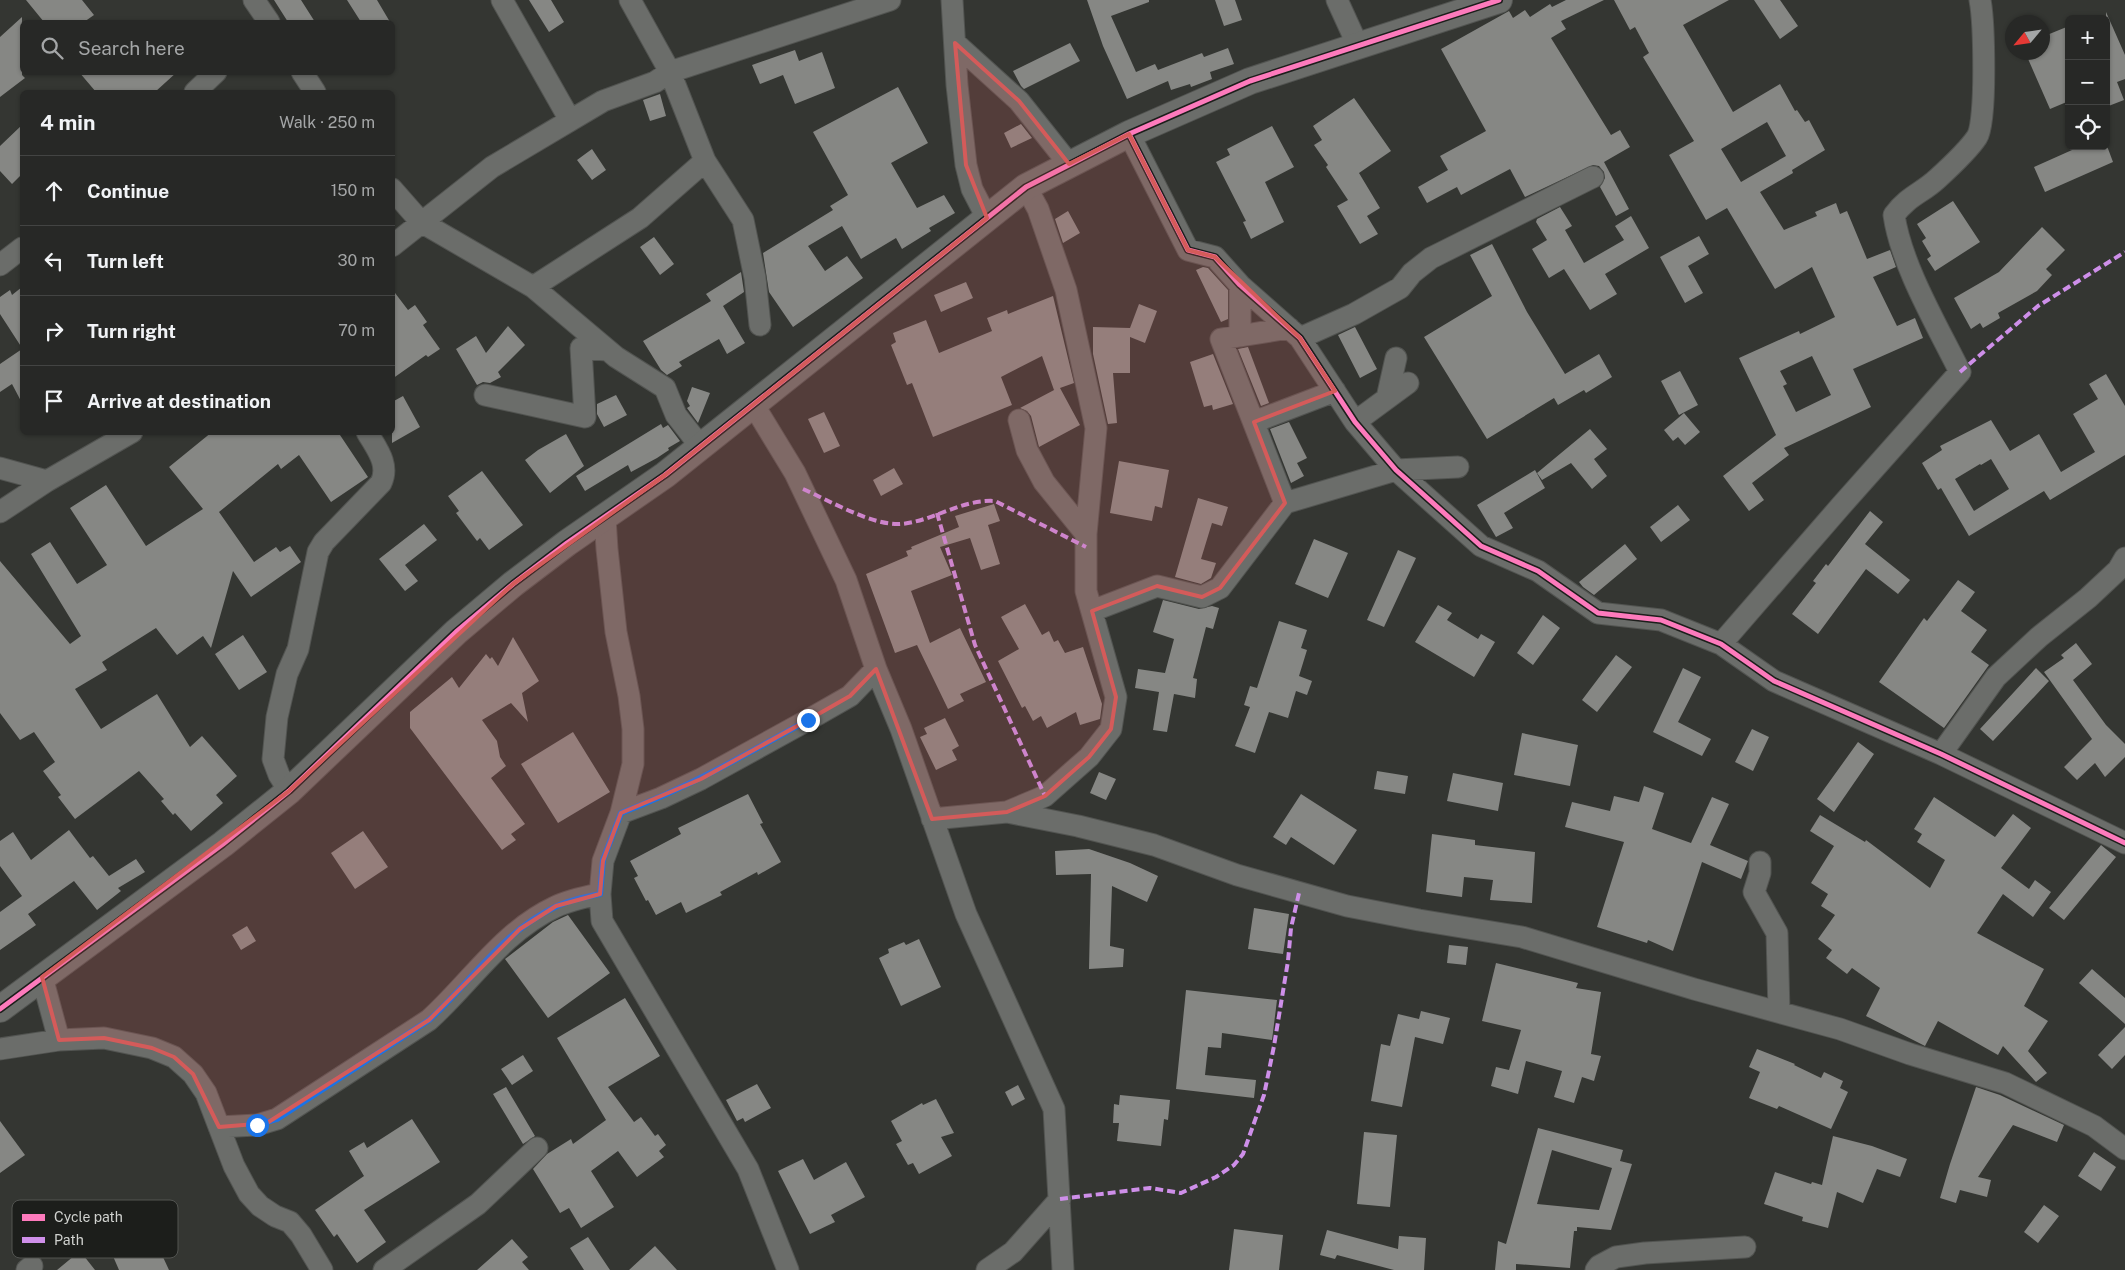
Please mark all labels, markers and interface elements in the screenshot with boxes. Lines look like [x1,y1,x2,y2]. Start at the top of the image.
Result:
north arrow [2005,15,2050,60]
map controls [2065,15,2110,150]
button: + [2065,15,2110,60]
search box [20,20,395,75]
icon: search [38,34,66,62]
text: Search here [78,37,185,59]
button: − [2065,60,2110,105]
button: locate [2065,105,2110,150]
text: 4 min [40,110,95,135]
text: Walk · 250 m [279,113,375,132]
icon: ahead [40,177,68,205]
text: Continue [87,180,169,202]
text: 150 m [331,181,375,200]
icon: left [40,247,68,275]
text: Turn left [87,250,164,272]
text: 30 m [338,251,375,270]
icon: right [40,317,68,345]
text: Turn right [87,320,176,342]
text: 70 m [338,321,375,340]
icon: arrive [40,387,68,415]
text: Arrive at destination [87,390,271,412]
route end [797,709,820,732]
route start [246,1114,269,1137]
legend [12,1200,178,1258]
text: Cycle path [54,1209,123,1225]
text: Path [54,1232,84,1248]

